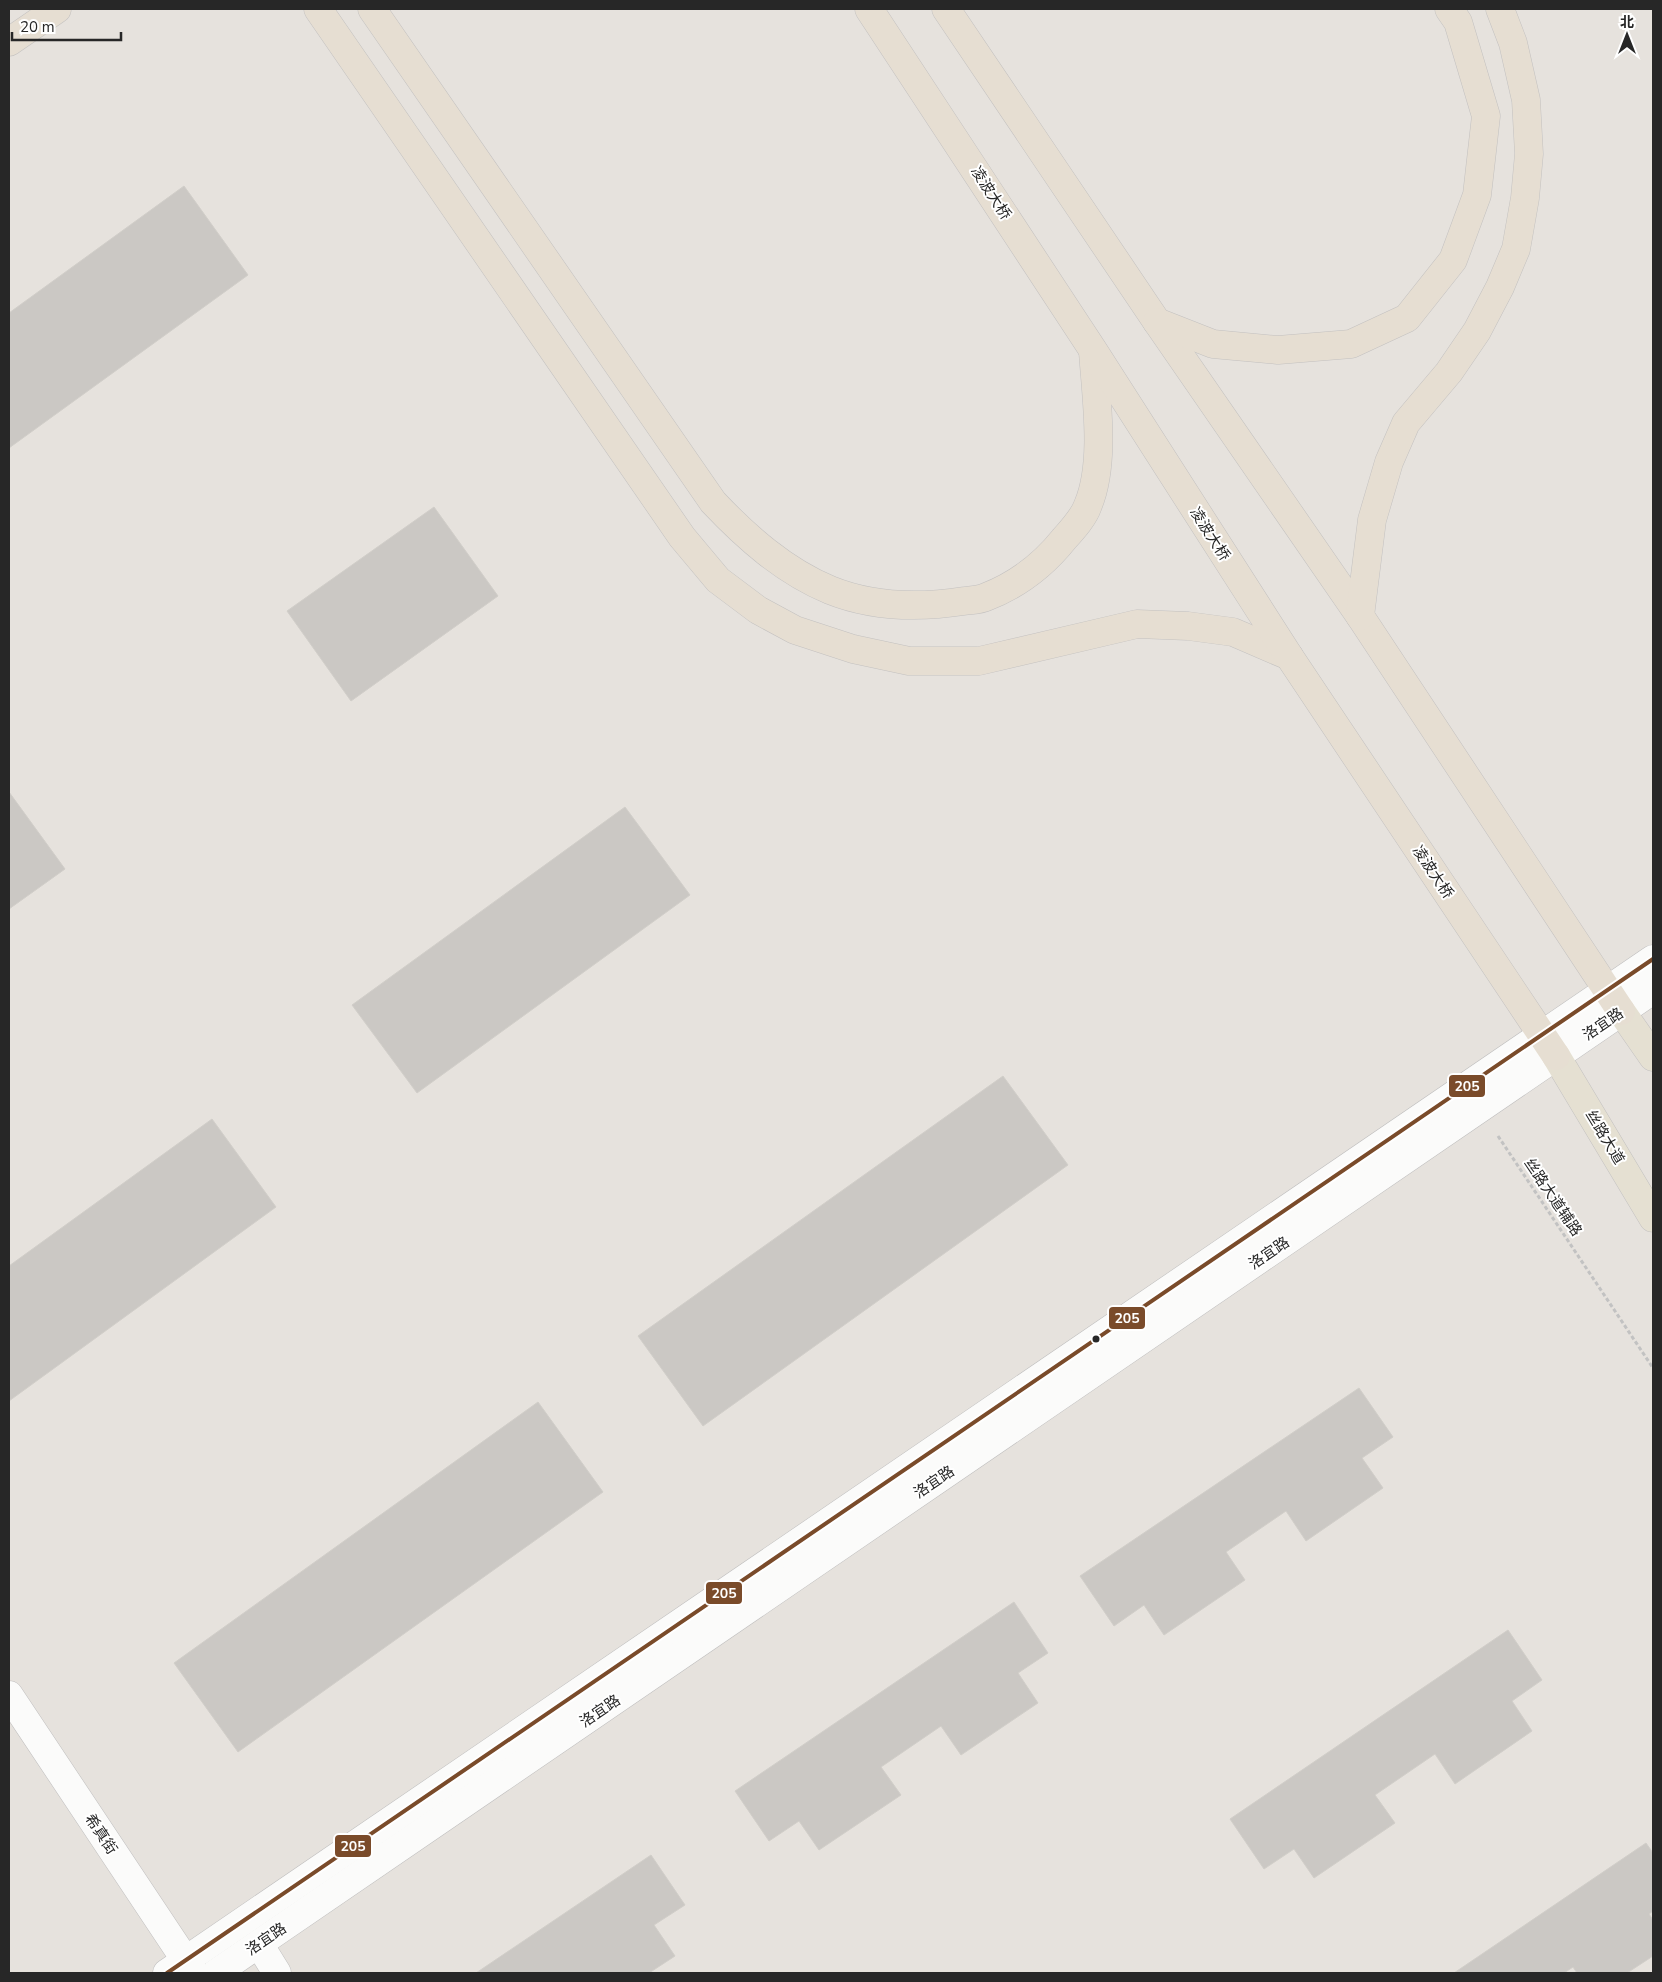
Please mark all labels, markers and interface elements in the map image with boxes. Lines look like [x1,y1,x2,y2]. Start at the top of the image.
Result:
scale bar [12,10,121,42]
north arrow [1602,10,1652,60]
text: 北 [1620,13,1634,32]
text: 20 m [20,17,55,37]
street label: 凌波大桥 [966,162,1016,224]
street label: 凌波大桥 [1185,503,1235,565]
street label: 凌波大桥 [1408,842,1458,902]
street label: 洛宜路 [1579,1003,1627,1045]
line badge: 205 [1448,1074,1486,1098]
text: 205 [1454,1077,1480,1096]
street label: 丝路大道 [1581,1106,1629,1168]
street label: 丝路大道辅路 [1520,1154,1586,1240]
street label: 洛宜路 [1245,1232,1293,1274]
line badge: 205 [1108,1306,1146,1330]
text: 205 [1114,1309,1140,1328]
unlabelled marker [1091,1334,1101,1344]
street label: 洛宜路 [910,1461,958,1503]
line badge: 205 [705,1581,743,1605]
text: 205 [711,1584,737,1603]
street label: 洛宜路 [576,1690,624,1732]
street label: 希真街 [80,1810,122,1858]
line badge: 205 [334,1834,372,1858]
text: 205 [340,1837,366,1856]
street label: 洛宜路 [242,1918,290,1960]

